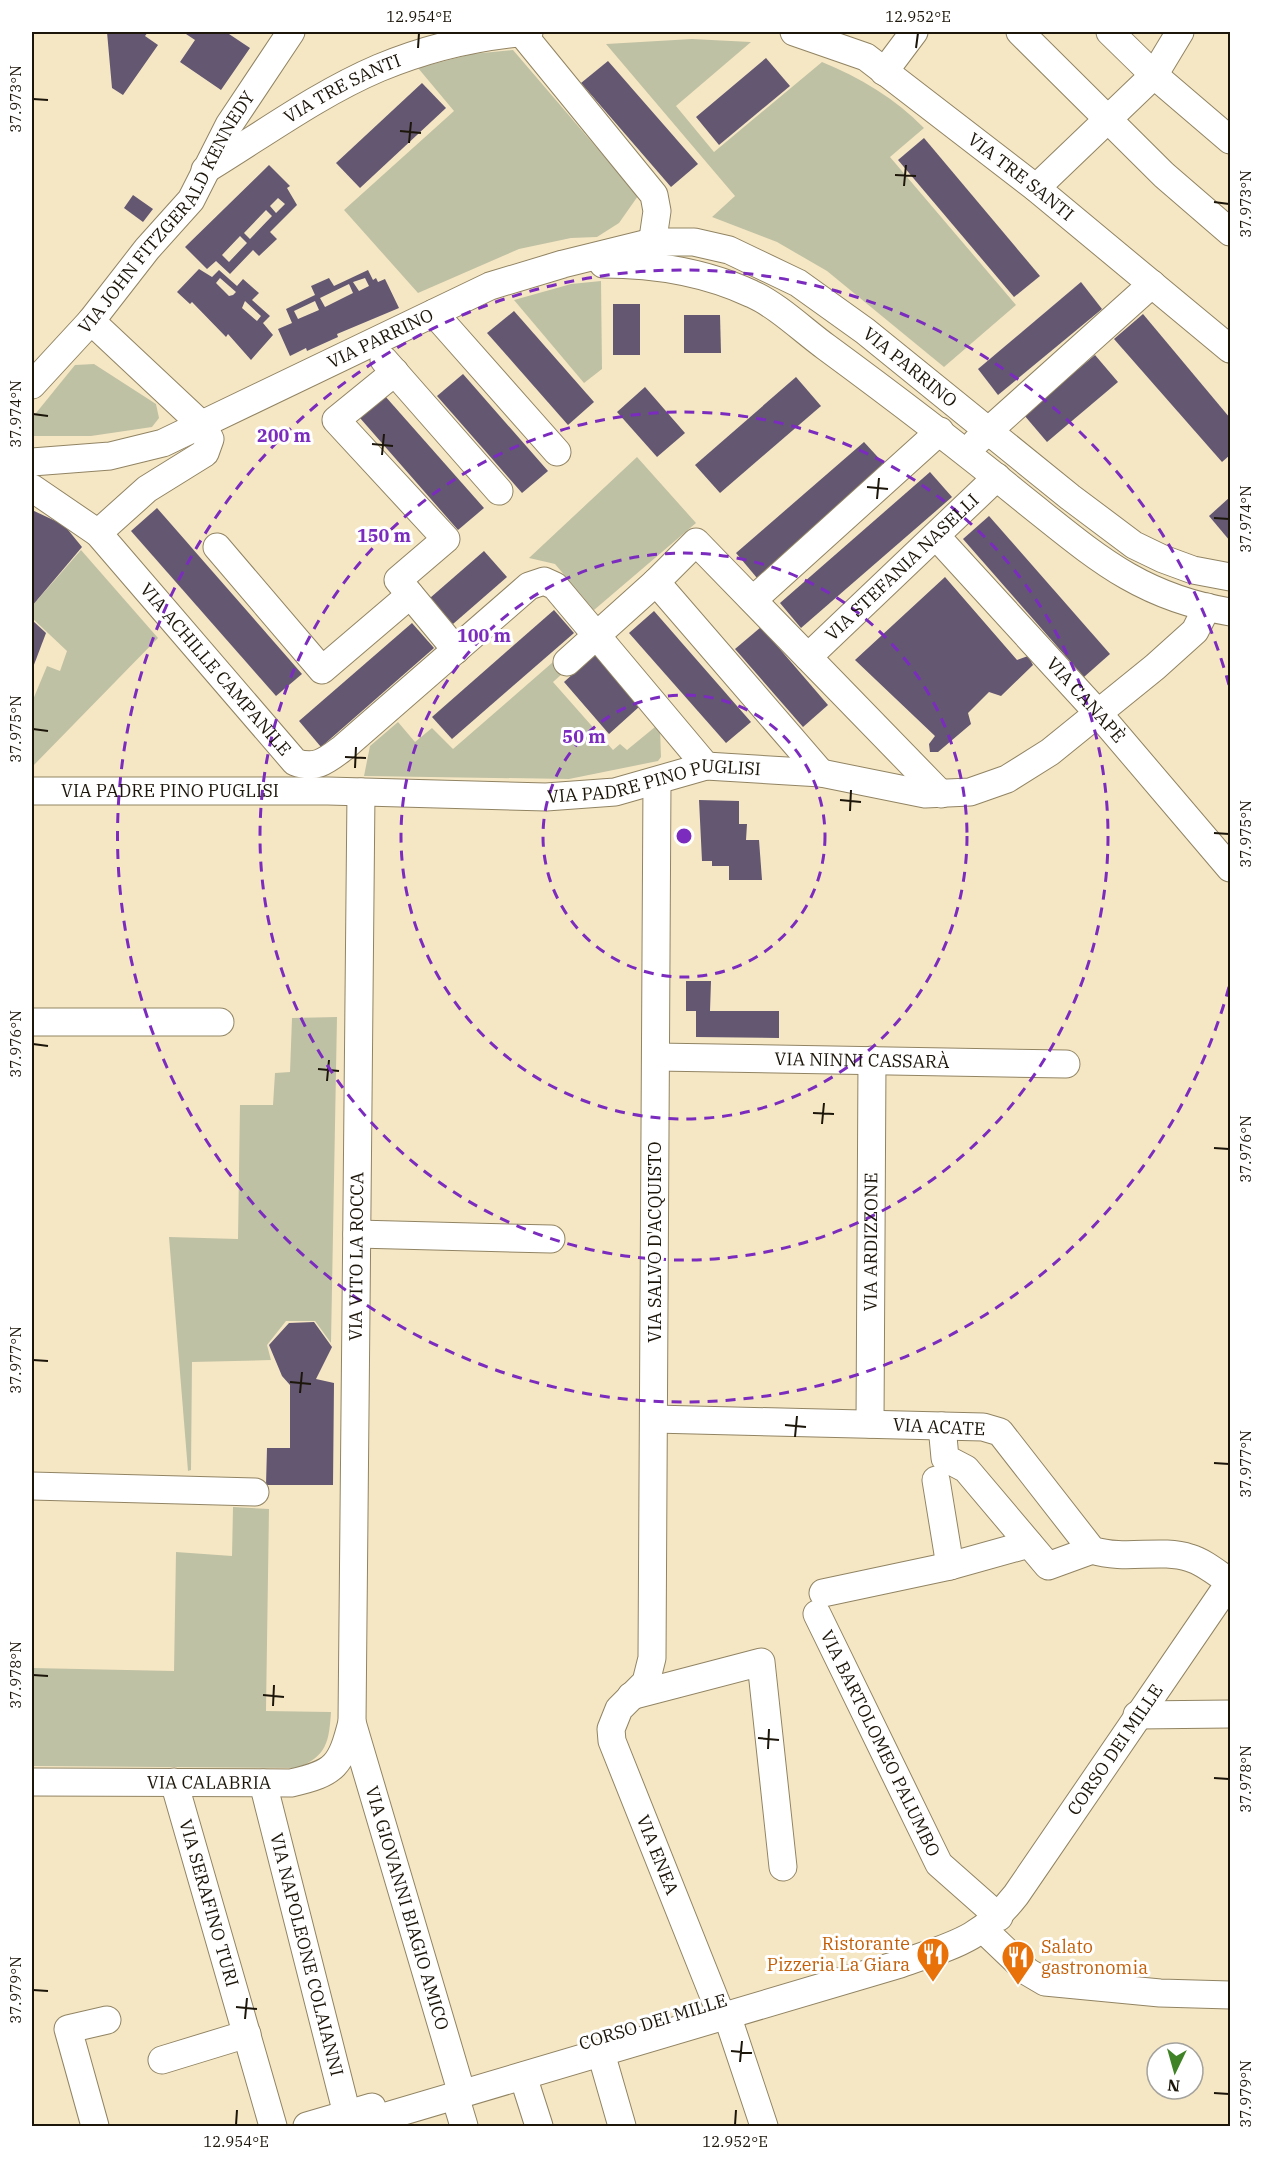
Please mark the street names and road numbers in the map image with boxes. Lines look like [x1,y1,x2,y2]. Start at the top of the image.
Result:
street label: VIA TRE SANTI [279,49,404,128]
street label: VIA JOHN FITZGERALD KENNEDY [73,86,260,338]
street label: VIA TRE SANTI [963,128,1079,226]
street label: VIA PARRINO [323,303,437,373]
street label: VIA PARRINO [858,322,962,412]
street label: VIA STEFANIA NASELLI [820,488,984,646]
street label: VIA ACHILLE CAMPANILE [135,578,297,760]
street label: VIA CANAPÈ [1041,652,1130,747]
street label: VIA PADRE PINO PUGLISI [546,754,762,808]
street label: VIA PADRE PINO PUGLISI [61,779,279,802]
street label: VIA NINNI CASSARÀ [774,1047,950,1073]
street label: VIA SALVO D'ACQUISTO [643,1141,666,1343]
street label: VIA VITO LA ROCCA [344,1171,368,1341]
street label: VIA ARDIZZONE [859,1172,882,1312]
street label: VIA ACATE [892,1413,986,1440]
street label: VIA BARTOLOMEO PALUMBO [816,1626,946,1860]
street label: CORSO DEI MILLE [1062,1680,1168,1820]
street label: VIA CALABRIA [147,1770,272,1794]
street label: VIA GIOVANNI BIAGIO AMICO [361,1783,454,2033]
street label: VIA ENEA [632,1811,684,1899]
street label: VIA SERAFINO TURI [174,1816,244,1989]
street label: VIA NAPOLEONE COLAIANNI [265,1830,349,2079]
street label: CORSO DEI MILLE [576,1988,730,2055]

